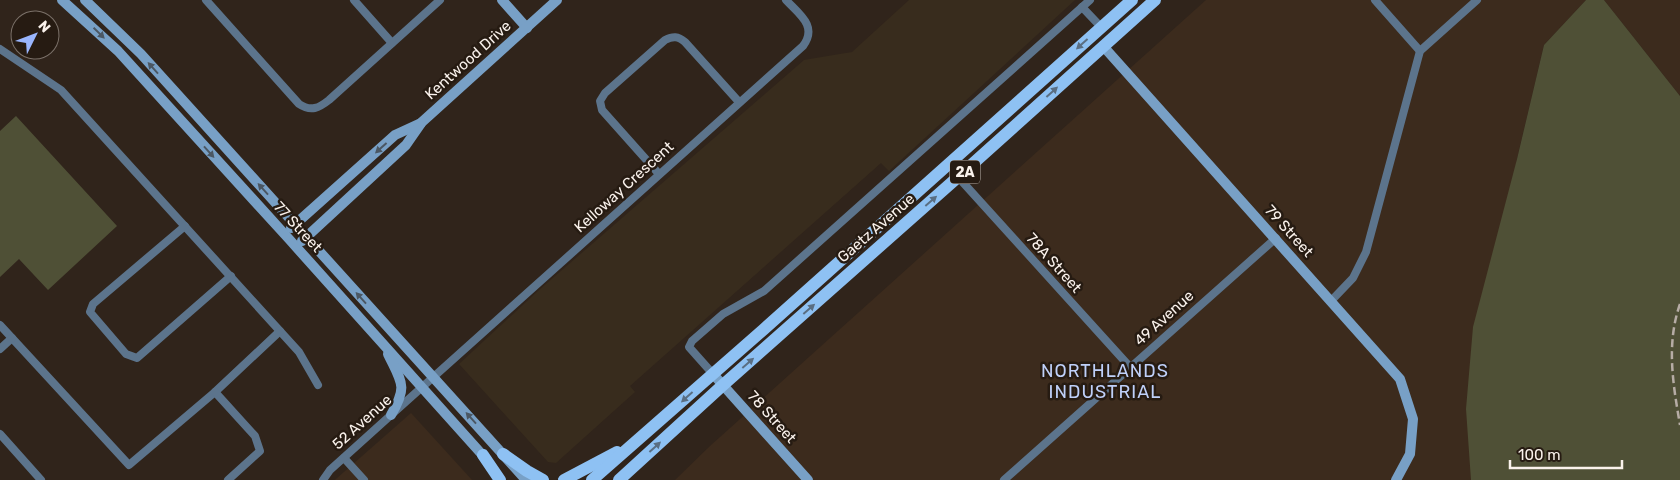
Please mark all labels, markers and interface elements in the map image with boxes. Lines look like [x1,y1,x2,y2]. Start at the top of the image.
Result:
north arrow [10,10,60,60]
text: N [35,17,54,36]
street label: Kentwood Drive [421,17,515,103]
one-way arrow [92,26,104,38]
one-way arrow [1077,38,1089,50]
one-way arrow [148,62,159,75]
one-way arrow [1045,87,1058,98]
street label: Kelloway Crescent [571,138,677,236]
one-way arrow [375,142,387,154]
one-way arrow [203,145,215,157]
road number: 2A [950,160,980,183]
one-way arrow [257,183,269,195]
street label: Gaetz Avenue [834,190,918,266]
one-way arrow [925,195,937,207]
street label: 77 Street [270,198,326,256]
street label: 79 Street [1261,201,1317,261]
street label: 78A Street [1023,230,1086,297]
street label: 49 Avenue [1131,287,1197,349]
one-way arrow [356,291,367,304]
one-way arrow [803,303,815,315]
one-way arrow [741,357,753,369]
district label: NORTHLANDS INDUSTRIAL [1041,360,1169,403]
street label: 78 Street [744,387,800,447]
street label: 52 Avenue [329,391,395,453]
one-way arrow [682,391,694,403]
one-way arrow [465,412,476,425]
scale bar [1510,438,1622,470]
one-way arrow [649,441,661,453]
text: 100 m [1518,446,1560,464]

